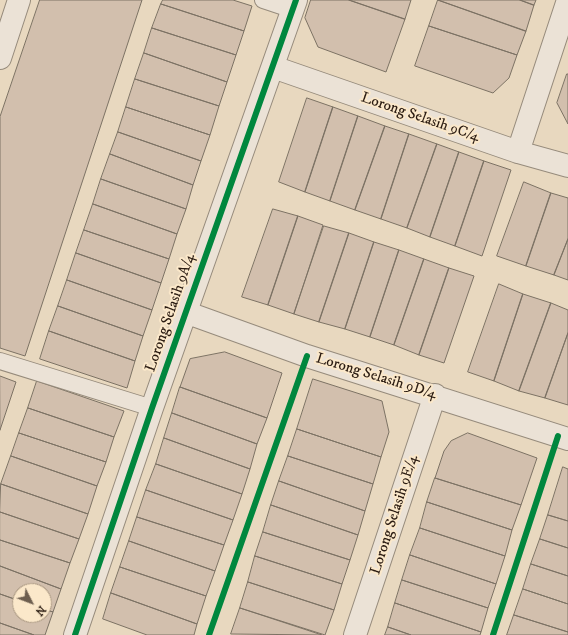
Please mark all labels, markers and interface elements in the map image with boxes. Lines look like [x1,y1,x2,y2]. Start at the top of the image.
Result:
street label: Lorong Selasih 9C/4 [358,89,482,147]
street label: Lorong Selasih 9A/4 [142,252,200,374]
street label: Lorong Selasih 9D/4 [314,350,438,404]
street label: Lorong Selasih 9E/4 [367,453,423,577]
north arrow [12,583,52,623]
text: N [32,602,48,618]

